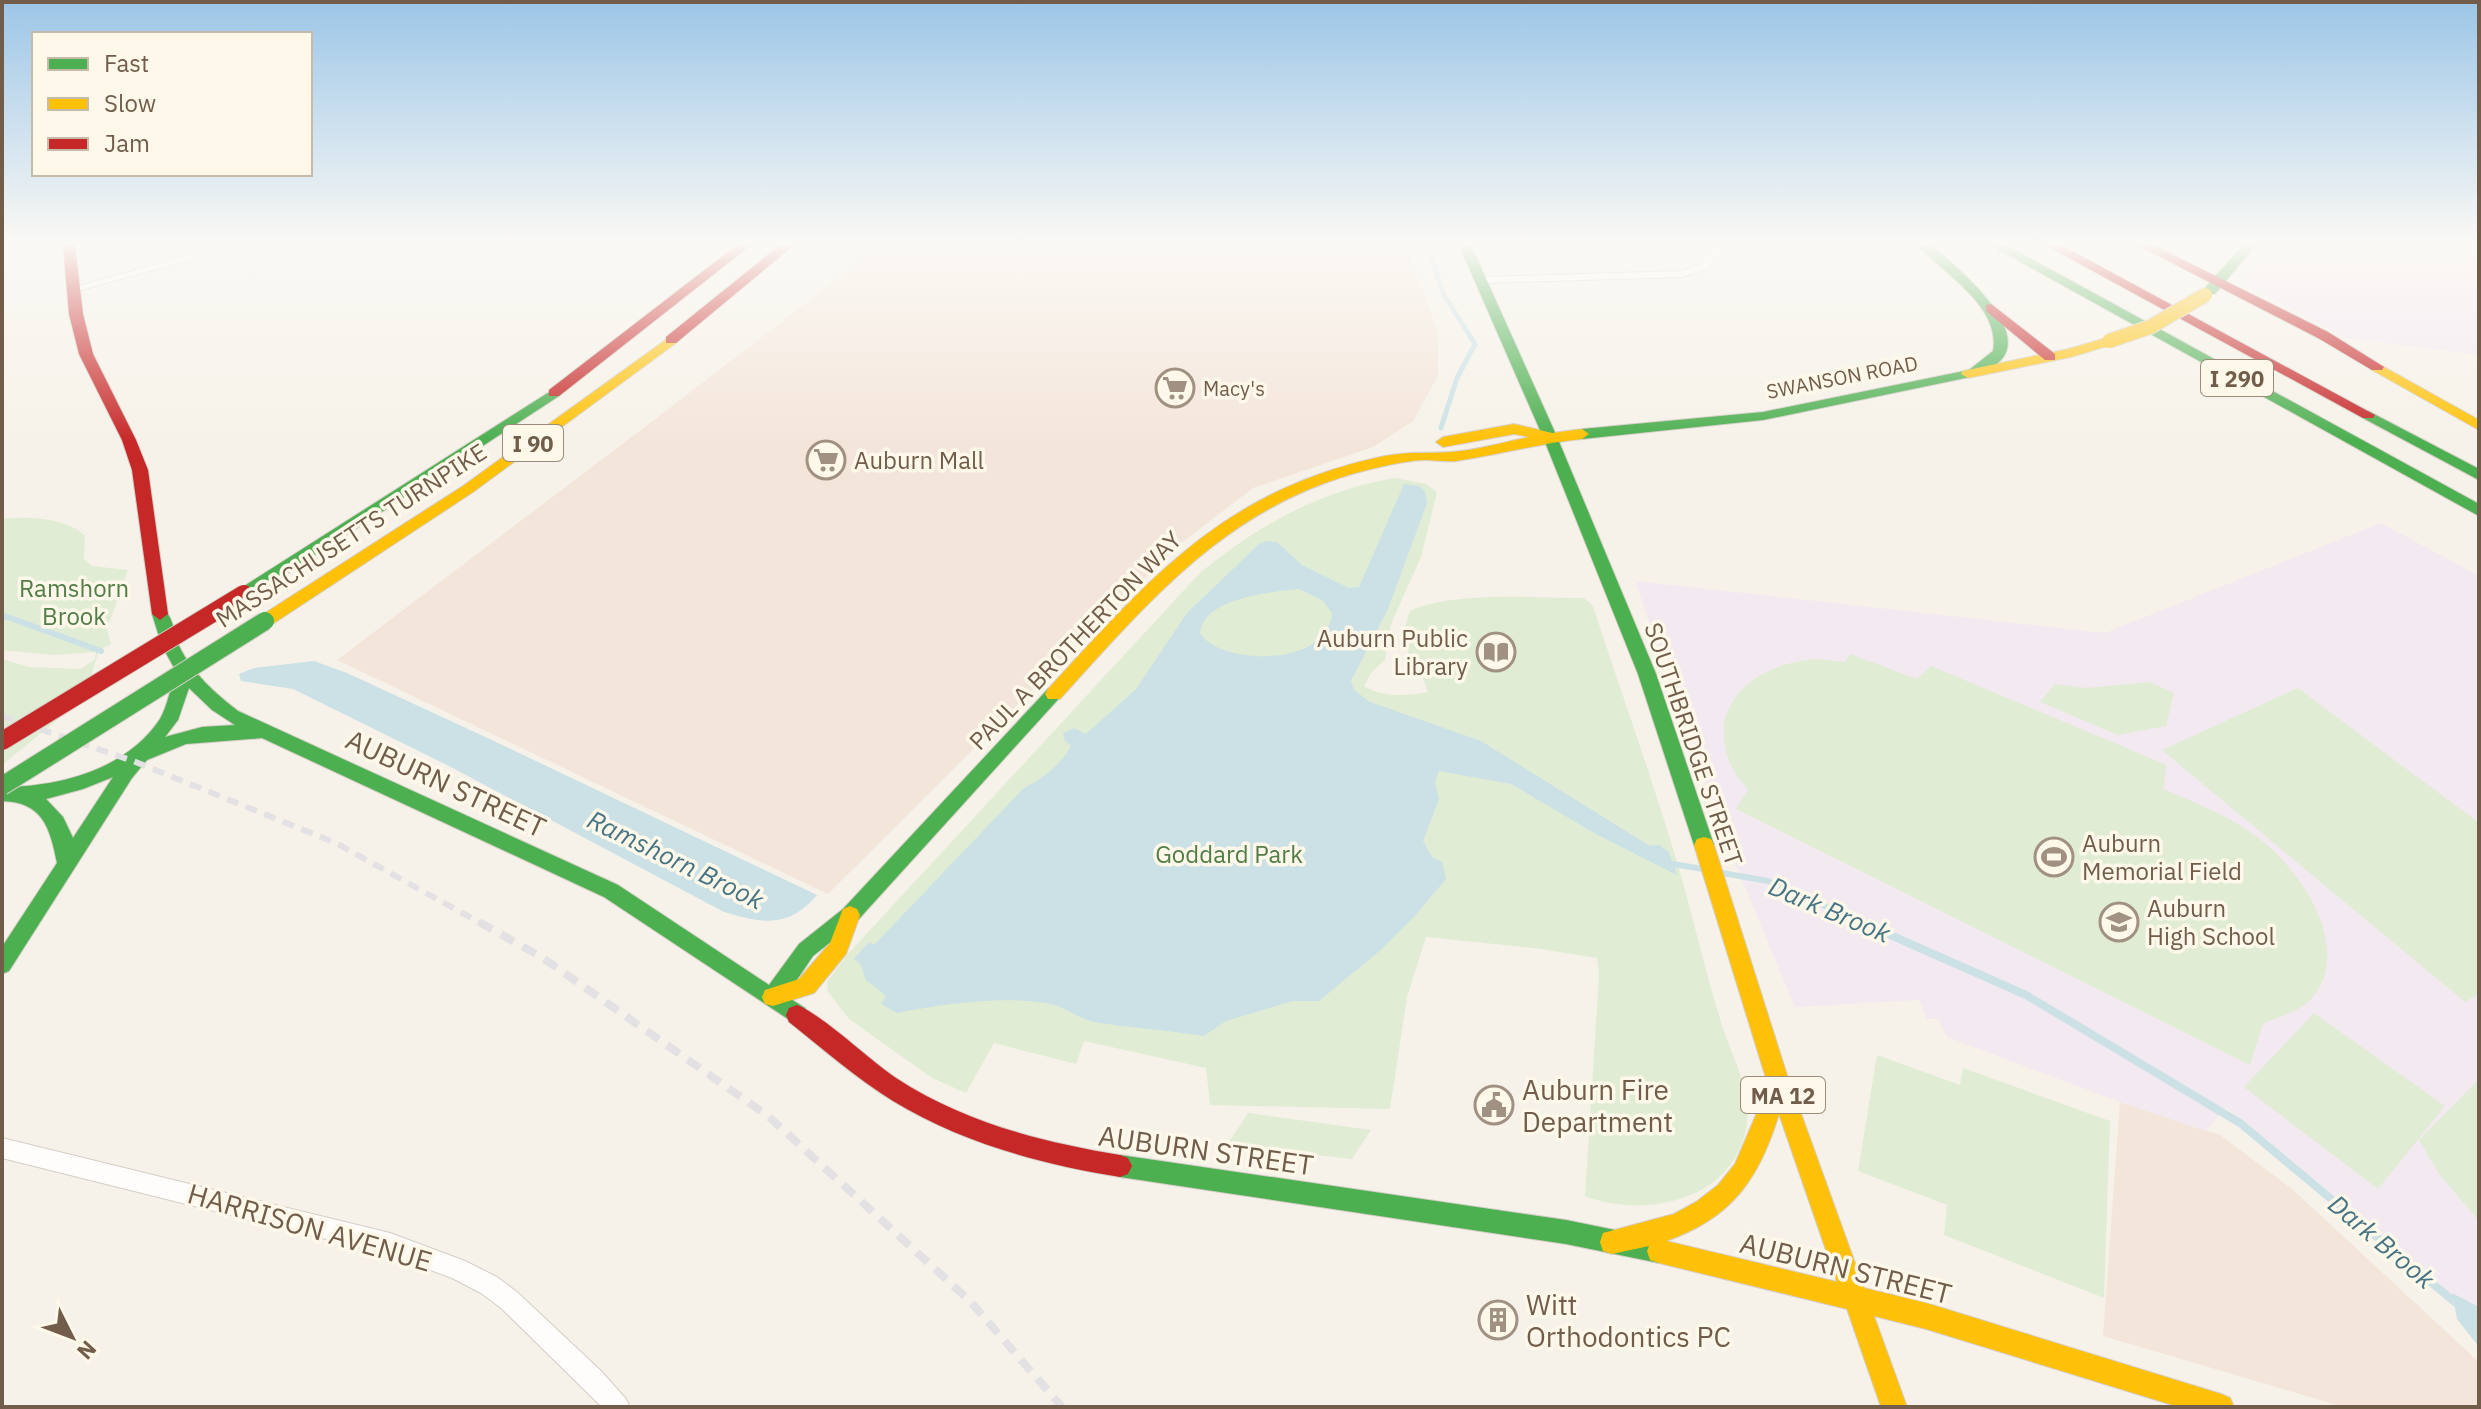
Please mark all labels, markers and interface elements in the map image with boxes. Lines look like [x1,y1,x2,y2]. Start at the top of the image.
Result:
legend [32,32,312,176]
text: Fast [104,47,149,79]
text: Slow [104,87,156,119]
text: Jam [104,127,150,159]
street label: SWANSON ROAD [1764,349,1920,405]
road number: I 290 [2201,360,2273,396]
supermarket icon: Macy's [1154,367,1196,409]
place label: Macy's [1203,375,1265,402]
road number: I 90 [503,425,563,461]
street label: MASSACHUSETTS TURNPIKE [210,435,492,635]
supermarket icon: Auburn Mall [805,439,847,481]
place label: Auburn Mall [854,444,984,476]
street label: PAUL A BROTHERTON WAY [962,524,1188,756]
park label: Ramshorn Brook [19,572,129,632]
street label: SOUTHBRIDGE STREET [1637,618,1751,870]
place label: Auburn Public Library [1317,622,1468,682]
library icon: Auburn Public Library [1475,631,1517,673]
street label: AUBURN STREET [340,720,552,846]
water label: Ramshorn Brook [582,802,770,917]
place label: Auburn Memorial Field [2082,827,2242,887]
sports icon: Auburn Memorial Field [2033,836,2075,878]
park label: Goddard Park [1155,838,1303,870]
water label: Dark Brook [1764,868,1896,950]
place label: Auburn High School [2147,892,2275,952]
school or university icon: Auburn High School [2098,901,2140,943]
place label: Auburn Fire Department [1522,1071,1673,1140]
road number: MA 12 [1741,1077,1825,1113]
public building icon: Auburn Fire Department [1473,1084,1515,1126]
street label: AUBURN STREET [1096,1117,1316,1183]
street label: HARRISON AVENUE [184,1174,436,1280]
water label: Dark Brook [2322,1187,2443,1296]
street label: AUBURN STREET [1736,1224,1956,1312]
place label: Witt Orthodontics PC [1526,1286,1731,1355]
north arrow [32,1297,112,1377]
building icon: Witt Orthodontics PC [1477,1299,1519,1341]
text: N [71,1335,103,1366]

